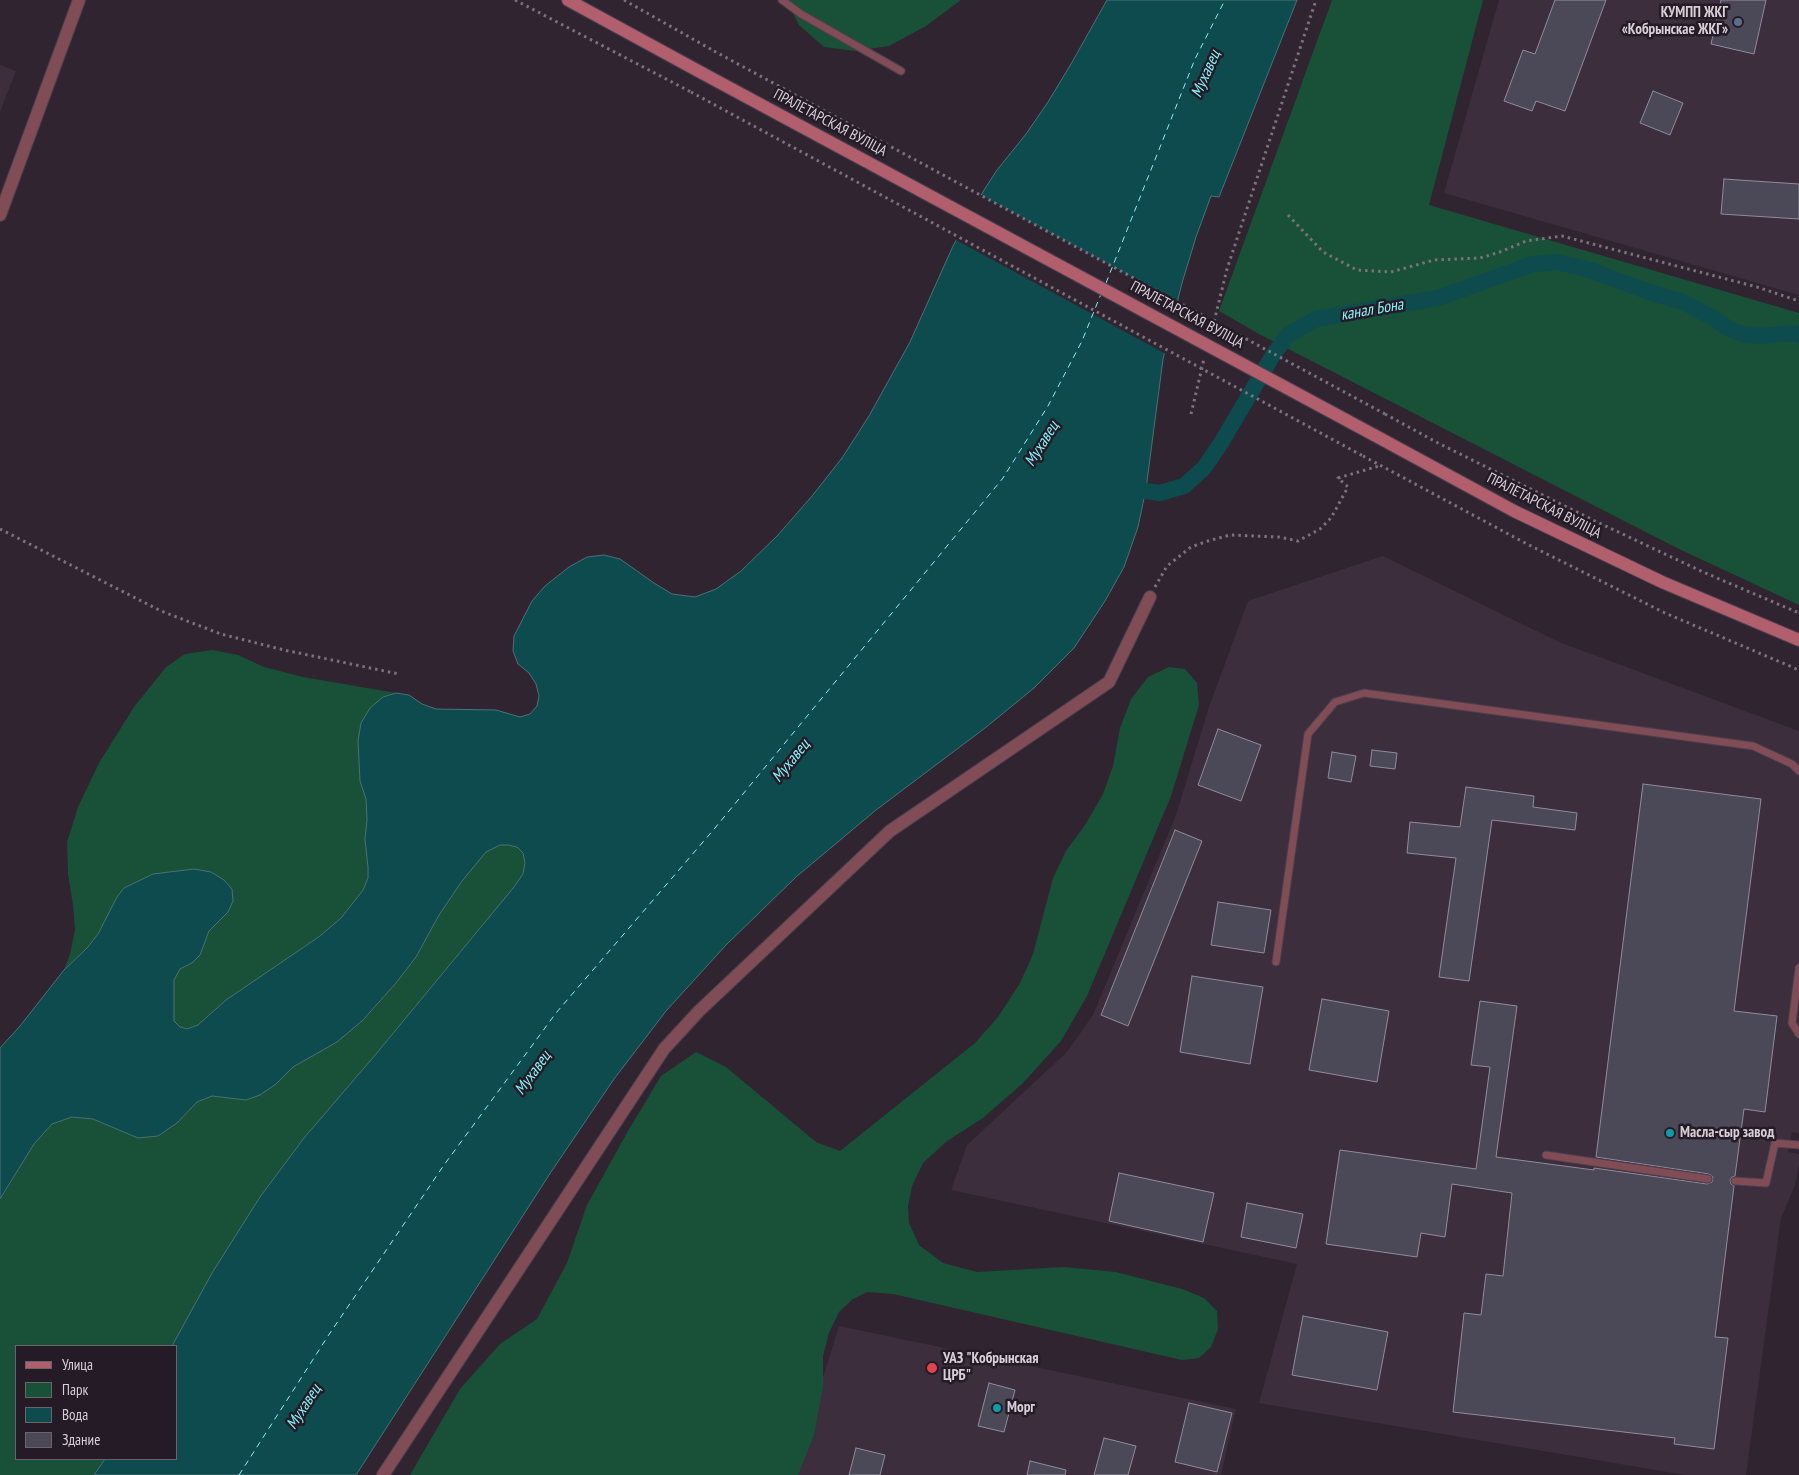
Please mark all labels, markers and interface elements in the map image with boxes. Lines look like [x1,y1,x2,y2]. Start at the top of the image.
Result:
place label: КУМПП ЖКГ «Кобрынскае ЖКГ» [1622,4,1728,39]
marker: КУМПП ЖКГ «Кобрынскае ЖКГ» [1732,16,1744,28]
water label: Мухавец [1187,48,1225,100]
street label: ПРАЛЕТАРСКАЯ ВУЛІЦА [770,86,890,160]
street label: ПРАЛЕТАРСКАЯ ВУЛІЦА [1127,278,1247,352]
water label: канал Бона [1339,295,1405,325]
water label: Мухавец [1021,418,1063,470]
street label: ПРАЛЕТАРСКАЯ ВУЛІЦА [1484,469,1604,543]
water label: Мухавец [768,736,814,786]
water label: Мухавец [511,1047,555,1099]
place label: Масла-сыр завод [1680,1124,1774,1142]
marker: Масла-сыр завод [1664,1127,1676,1139]
legend [15,1345,178,1460]
place label: УАЗ "Кобрынская ЦРБ" [943,1350,1038,1385]
text: Улица [62,1355,93,1374]
marker: УАЗ "Кобрынская ЦРБ" [925,1361,939,1375]
text: Парк [62,1380,88,1399]
water label: Мухавец [283,1381,325,1433]
place label: Морг [1007,1399,1035,1417]
marker: Морг [991,1402,1003,1414]
text: Вода [62,1405,88,1424]
text: Здание [62,1430,100,1449]

